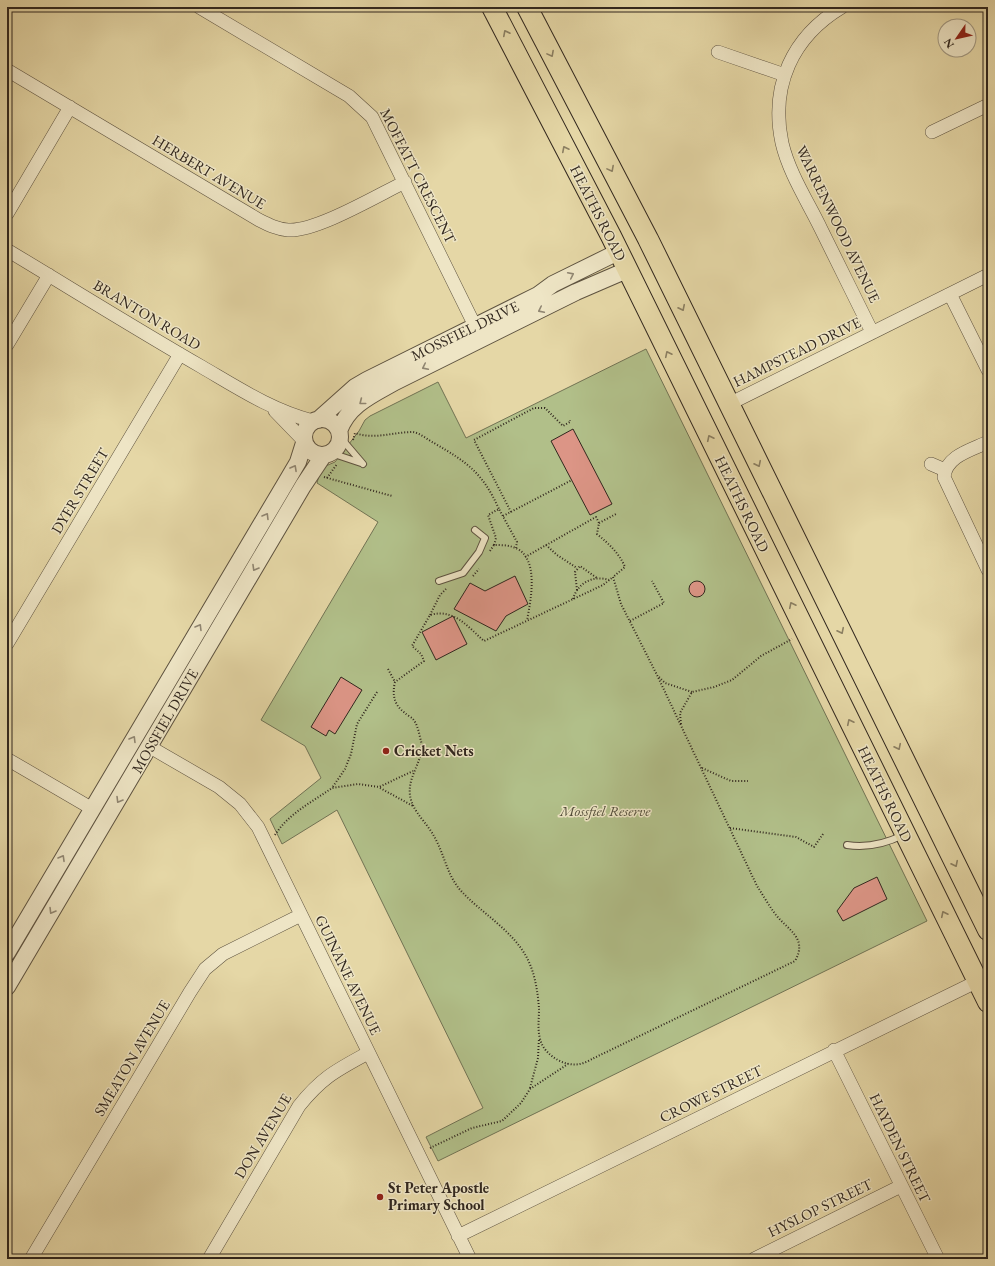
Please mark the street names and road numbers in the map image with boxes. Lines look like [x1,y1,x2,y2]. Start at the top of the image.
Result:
street label: MOFFATT CRESCENT [376,105,461,247]
street label: HERBERT AVENUE [149,130,270,213]
street label: WARRENWOOD AVENUE [792,142,885,306]
street label: HEATHS ROAD [566,162,631,264]
street label: BRANTON ROAD [90,275,204,354]
street label: MOSSFIEL DRIVE [408,296,522,365]
street label: HAMPSTEAD DRIVE [730,312,864,391]
street label: DYER STREET [47,444,113,537]
street label: HEATHS ROAD [711,452,774,555]
street label: MOSSFIEL DRIVE [127,665,202,776]
street label: HEATHS ROAD [854,742,917,845]
street label: GUINANE AVENUE [311,912,386,1038]
street label: SMEATON AVENUE [89,996,174,1119]
street label: CROWE STREET [656,1060,766,1127]
street label: DON AVENUE [230,1089,296,1182]
street label: HAYDEN STREET [866,1090,936,1206]
street label: HYSLOP STREET [764,1174,876,1241]

